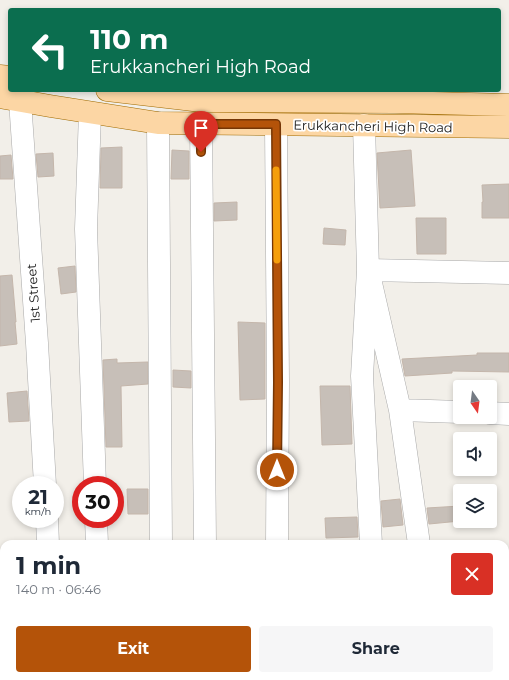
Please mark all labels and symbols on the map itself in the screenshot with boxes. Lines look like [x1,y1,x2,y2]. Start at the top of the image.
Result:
pin [184,111,218,152]
street label: Erukkancheri High Road [293,117,453,135]
street label: 1st Street [23,263,43,323]
north arrow [453,380,497,424]
position arrow [256,449,298,491]
speed limit sign: 30 [72,476,124,528]

